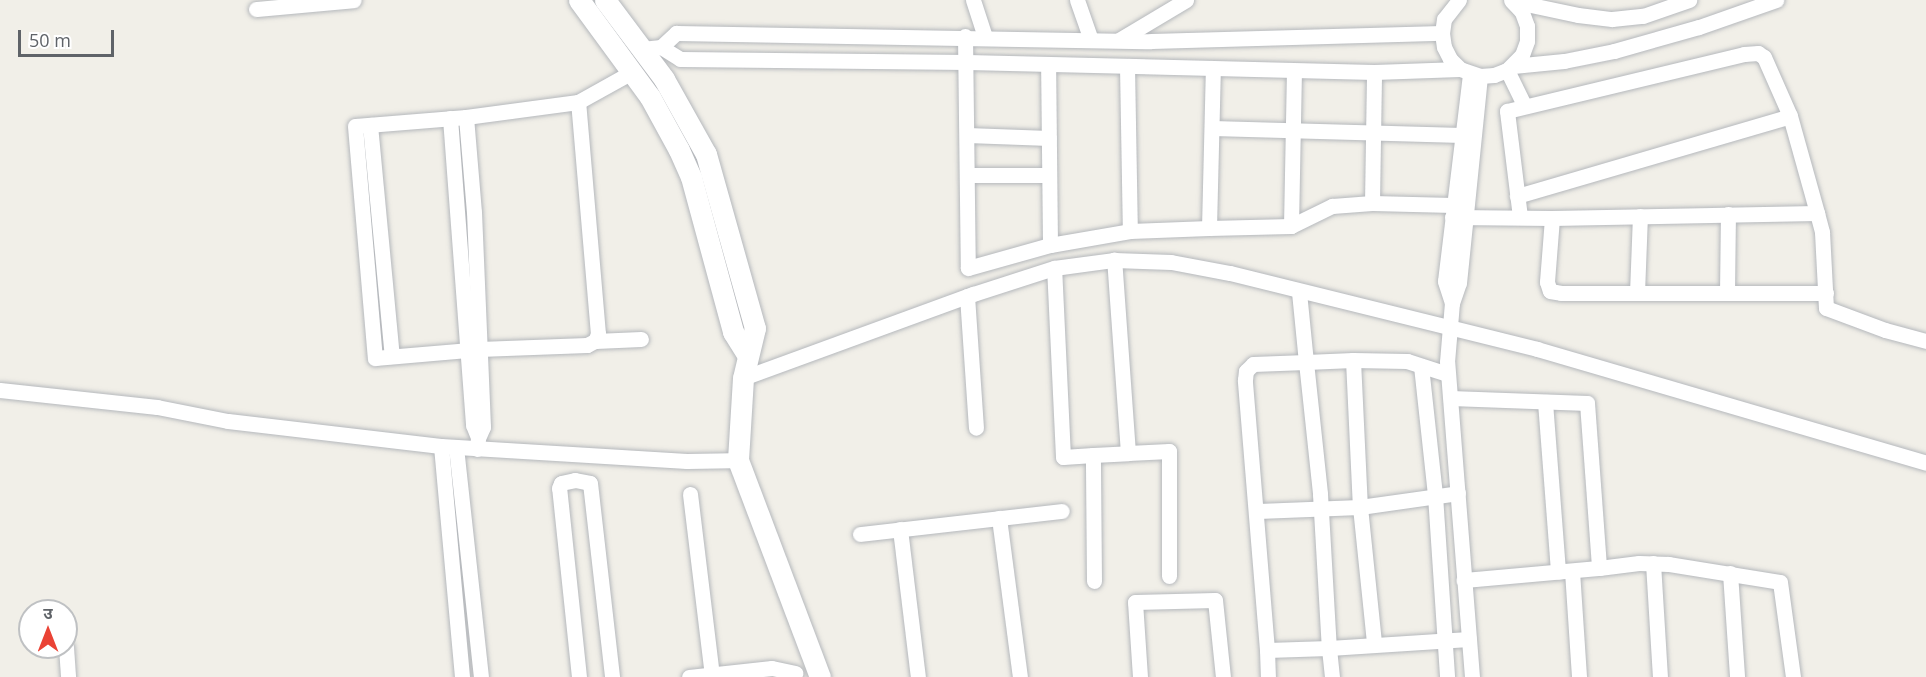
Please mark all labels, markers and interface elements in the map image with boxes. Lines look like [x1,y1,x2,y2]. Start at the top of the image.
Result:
scale bar [21,18,117,56]
text: 50 m [29,28,71,52]
north arrow [18,599,78,659]
text: उ [43,602,53,624]

